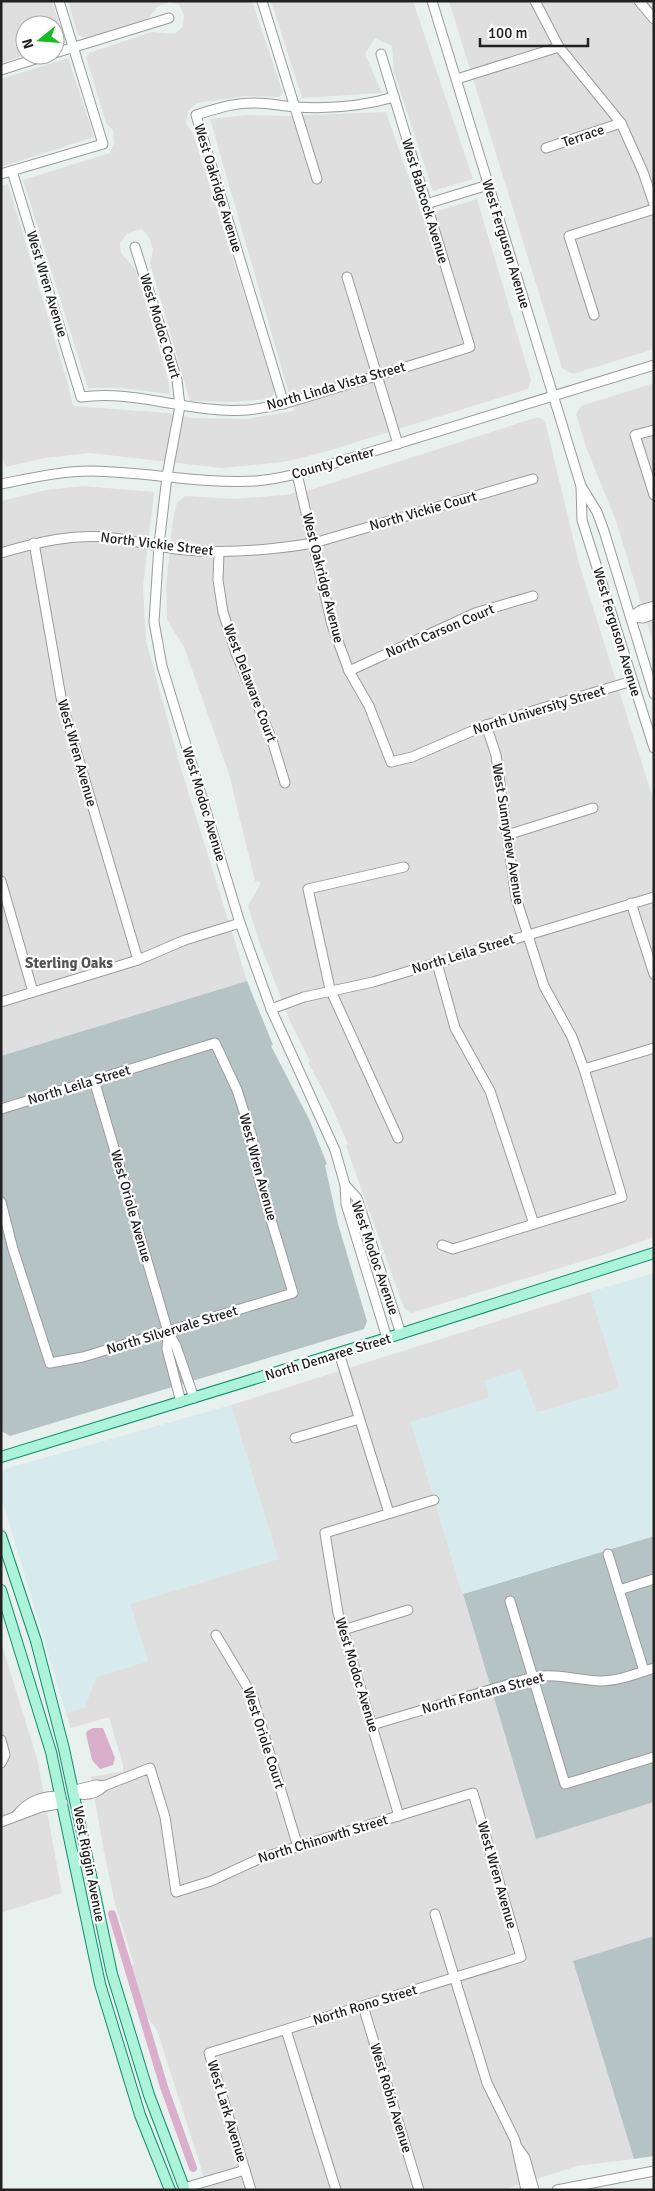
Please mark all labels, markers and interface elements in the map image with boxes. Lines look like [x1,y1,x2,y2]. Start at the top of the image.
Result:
north arrow [15,15,65,65]
scale bar [480,15,588,47]
text: 100 m [488,24,528,42]
text: N [18,37,38,51]
street label: Terrace [560,121,606,151]
street label: West Oakridge Avenue [190,122,246,254]
street label: West Babcock Avenue [398,136,452,266]
street label: West Ferguson Avenue [478,177,534,311]
street label: West Wren Avenue [23,229,71,339]
street label: West Modoc Court [136,271,184,381]
street label: North Linda Vista Street [265,358,407,414]
street label: County Center [290,443,377,483]
street label: North Vickie Court [367,488,479,534]
street label: West Oakridge Avenue [299,511,347,645]
street label: North Vickie Street [100,529,214,559]
street label: West Ferguson Avenue [589,565,645,699]
street label: North Carson Court [383,600,497,662]
street label: West Delaware Court [220,621,280,745]
street label: North University Street [471,682,607,738]
street label: West Wren Avenue [54,698,100,808]
street label: West Modoc Avenue [178,745,230,863]
street label: West Sunnyview Avenue [488,762,528,906]
street label: North Leila Street [410,930,516,978]
district label: Sterling Oaks [25,954,113,972]
street label: North Leila Street [26,1061,132,1109]
street label: West Wren Avenue [235,1111,281,1223]
street label: West Oriole Avenue [107,1148,155,1264]
street label: West Modoc Avenue [348,1199,402,1317]
street label: North Silvervale Street [104,1302,240,1358]
street label: North Demaree Street [263,1330,393,1384]
street label: West Modoc Avenue [331,1616,383,1734]
street label: North Fontana Street [420,1668,546,1718]
street label: West Oriole Court [240,1685,288,1791]
street label: West Riggin Avenue [69,1805,109,1923]
street label: North Chinowth Street [256,1811,390,1867]
street label: West Wren Avenue [474,1820,520,1930]
street label: North Rono Street [311,1981,419,2029]
street label: West Robin Avenue [366,2041,416,2155]
street label: West Lark Avenue [203,2058,251,2164]

